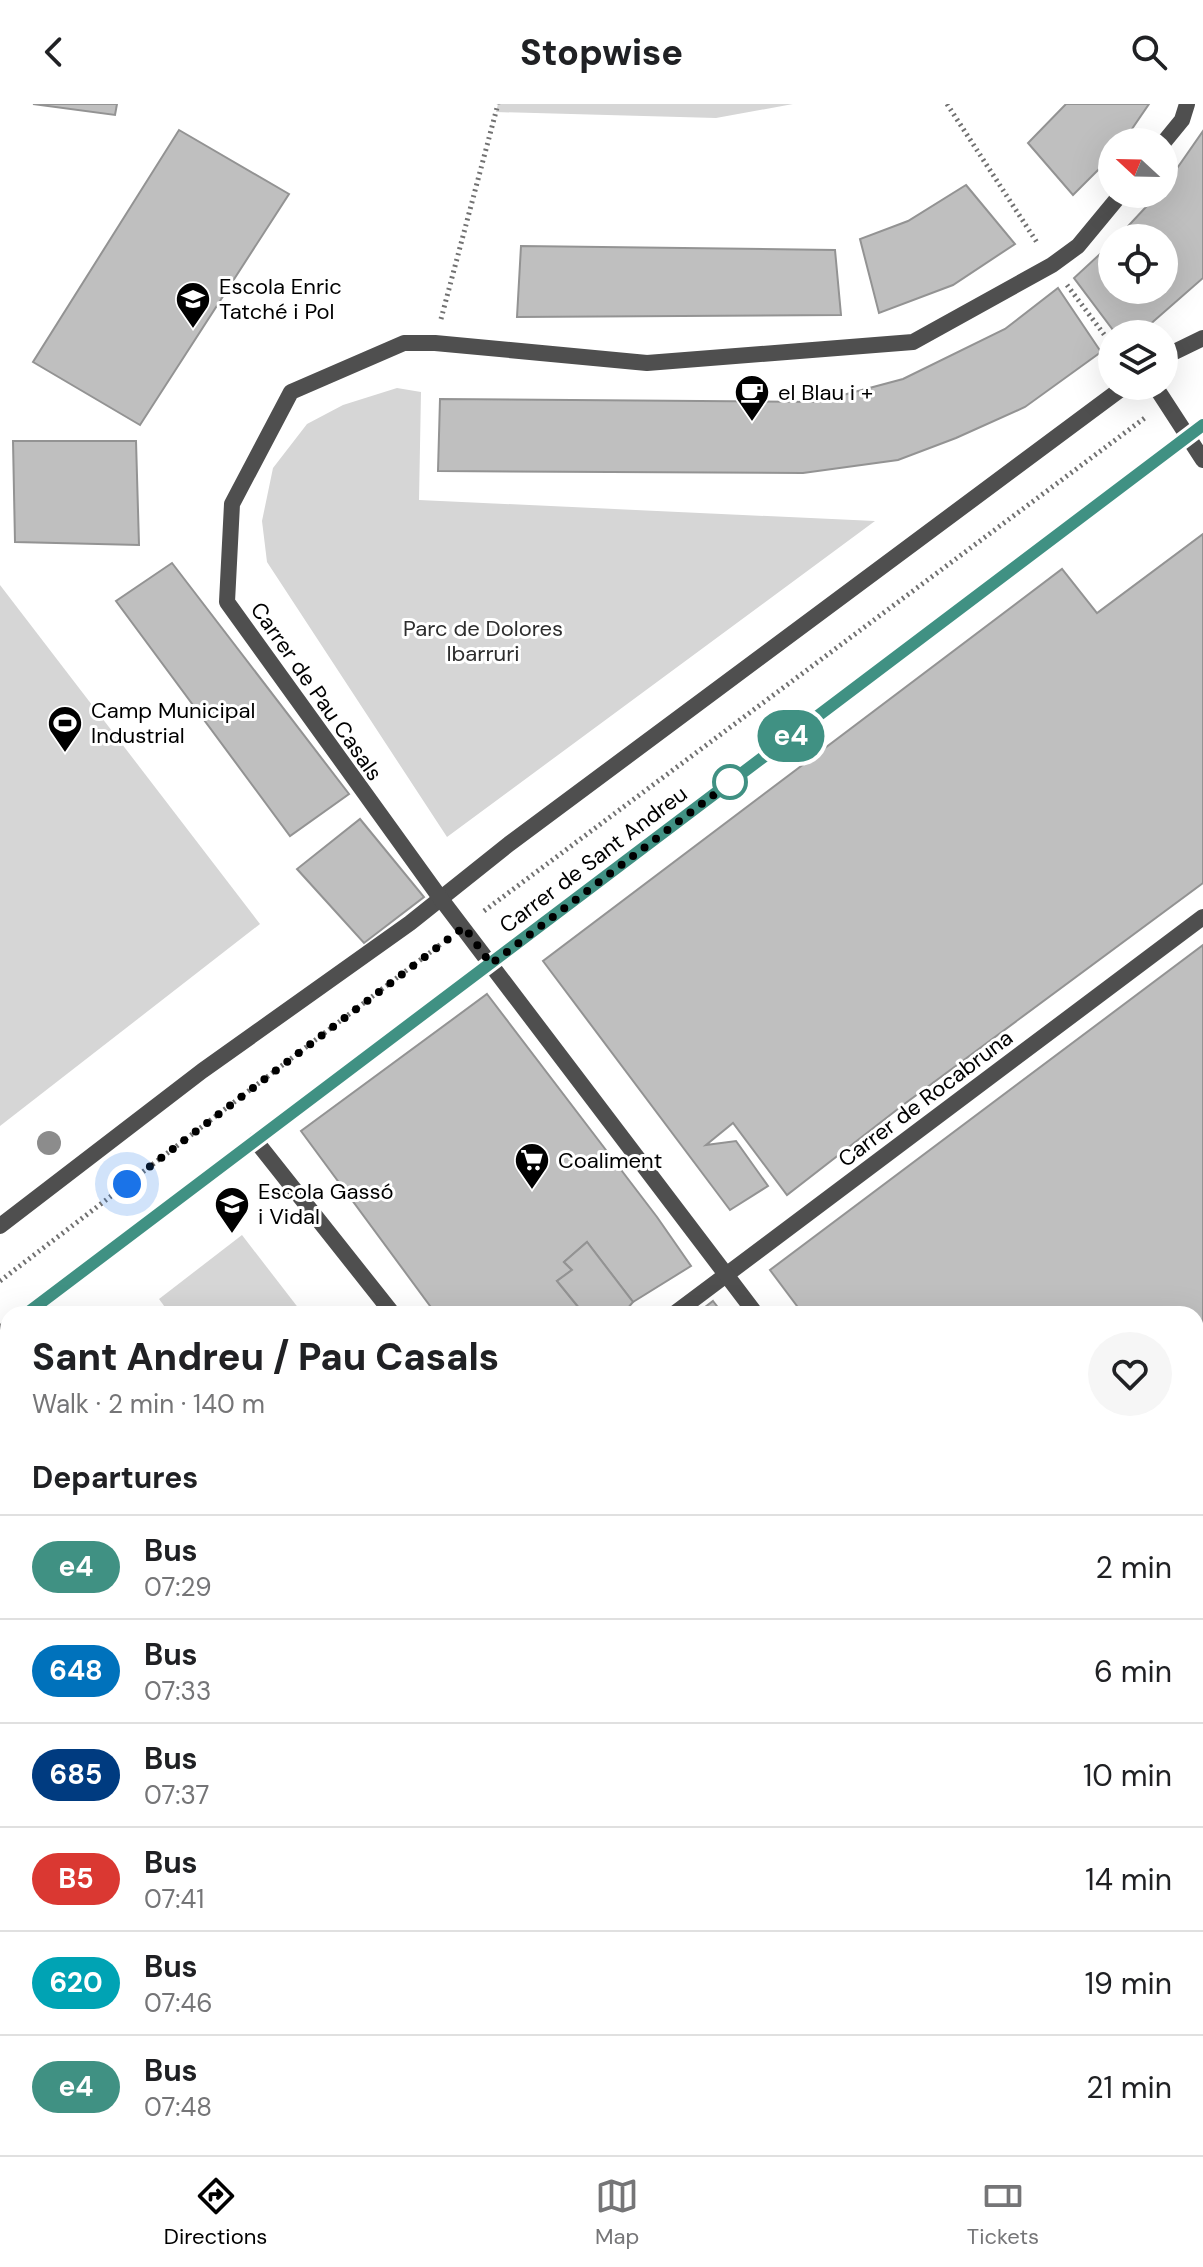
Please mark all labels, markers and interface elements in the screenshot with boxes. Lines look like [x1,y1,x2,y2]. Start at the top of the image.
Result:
text: Stopwise [520,29,683,76]
icon: back [32,30,76,74]
icon: search [1127,30,1171,74]
north arrow [1098,128,1178,208]
map controls [1098,128,1178,400]
button: locate [1098,224,1178,304]
place label: Escola Enric Tatché i Pol [219,272,342,326]
school or university icon: Escola Enric Tatché i Pol [174,280,212,330]
button: layers [1098,320,1178,400]
cafe icon: el Blau i + [733,373,771,423]
place label: el Blau i + [778,378,873,407]
street label: Carrer de Pau Casals [244,596,389,786]
park label: Parc de Dolores Ibarruri [403,614,563,668]
place label: Camp Municipal Industrial [91,696,256,750]
sports icon: Camp Municipal Industrial [46,704,84,754]
line badge: e4 [755,710,827,762]
text: e4 [773,717,809,754]
unlabelled marker [713,765,747,799]
street label: Carrer de Sant Andreu [494,779,693,940]
street label: Carrer de Rocabruna [832,1023,1018,1174]
supermarket icon: Coaliment [513,1141,551,1191]
place label: Coaliment [558,1146,662,1175]
your location [107,1164,147,1204]
place label: Escola Gassó i Vidal [258,1177,394,1231]
school or university icon: Escola Gassó i Vidal [213,1185,251,1235]
text: Sant Andreu / Pau Casals [32,1332,499,1382]
button: heart [1088,1332,1172,1416]
text: Walk · 2 min · 140 m [32,1387,265,1421]
text: Departures [32,1458,198,1497]
text: Bus [144,1531,198,1570]
text: e4 [58,1548,94,1585]
text: 2 min [1096,1548,1172,1587]
text: 07:29 [144,1570,212,1604]
text: Bus [144,1635,198,1674]
text: 648 [49,1652,103,1689]
text: 6 min [1094,1652,1172,1691]
text: 07:33 [144,1674,211,1708]
text: Bus [144,1739,198,1778]
text: 685 [50,1756,102,1793]
text: 10 min [1083,1756,1172,1795]
text: 07:37 [144,1778,209,1812]
text: Bus [144,1843,198,1882]
text: B5 [58,1860,94,1897]
text: 14 min [1085,1860,1172,1899]
text: 07:41 [144,1882,204,1916]
text: Bus [144,1947,198,1986]
text: 620 [49,1964,103,2001]
text: 19 min [1085,1964,1172,2003]
text: 07:46 [144,1986,213,2020]
text: Bus [144,2051,198,2090]
text: e4 [58,2068,94,2105]
text: 21 min [1086,2068,1172,2107]
text: 07:48 [144,2090,212,2124]
tab: Directions [164,2174,267,2251]
tab: Map [595,2174,639,2251]
tab: Tickets [967,2174,1039,2251]

